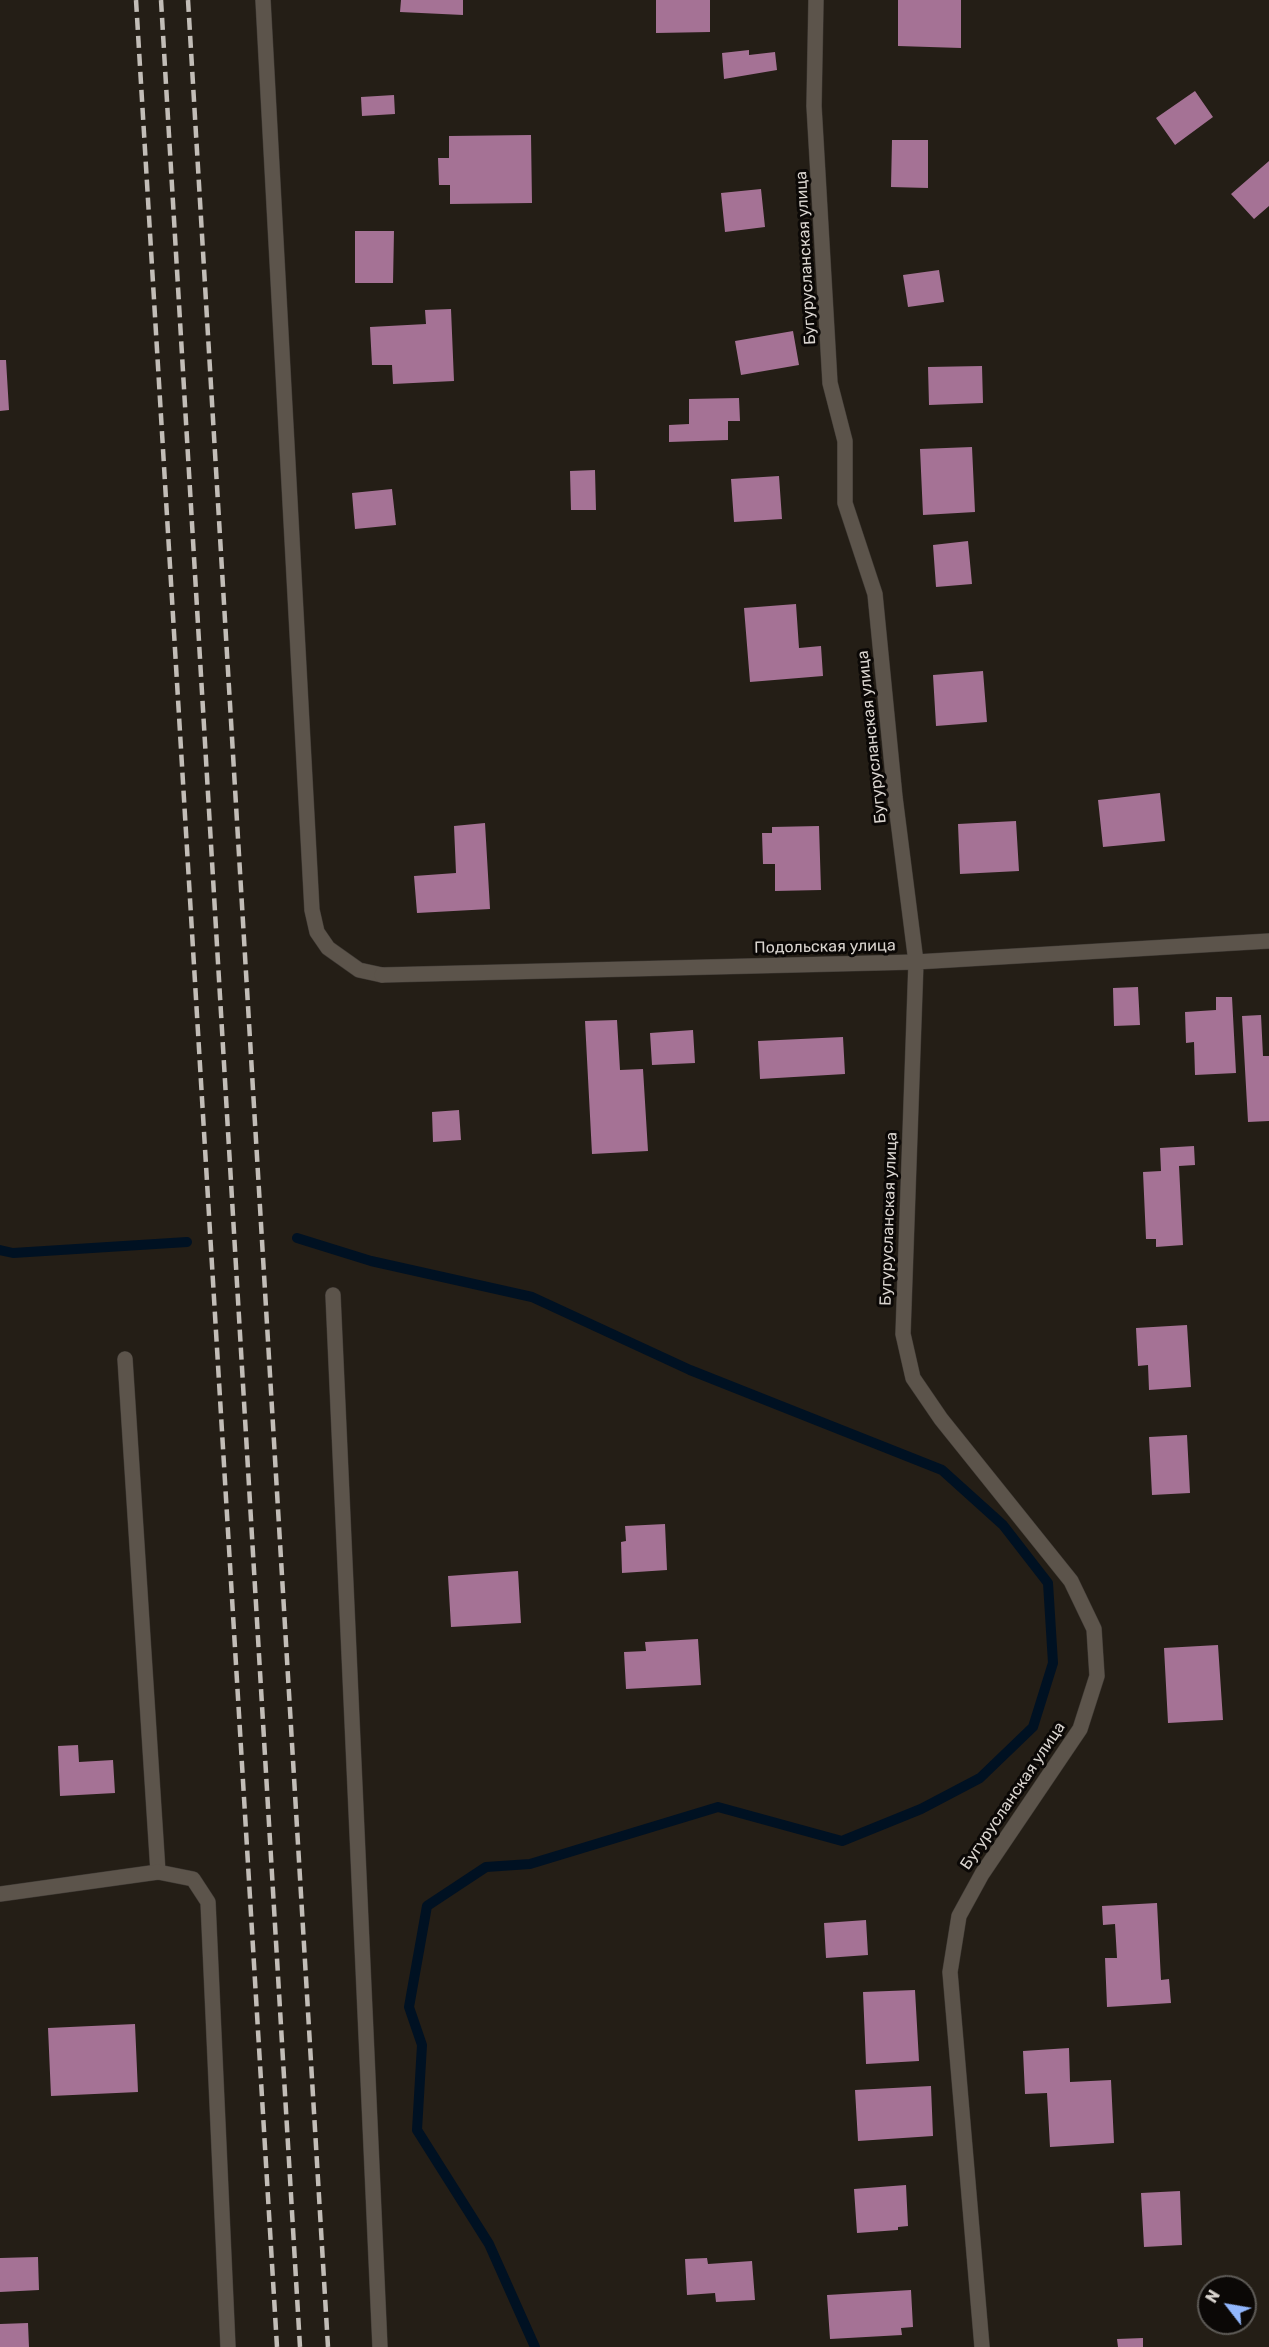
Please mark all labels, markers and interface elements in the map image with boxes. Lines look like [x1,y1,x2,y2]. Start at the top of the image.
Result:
street label: Бугурусланская улица [792,171,820,345]
street label: Бугурусланская улица [853,650,891,824]
street label: Подольская улица [754,936,896,958]
street label: Бугурусланская улица [876,1132,902,1306]
street label: Бугурусланская улица [956,1719,1070,1873]
north arrow [1197,2275,1257,2335]
text: N [1202,2287,1224,2306]

